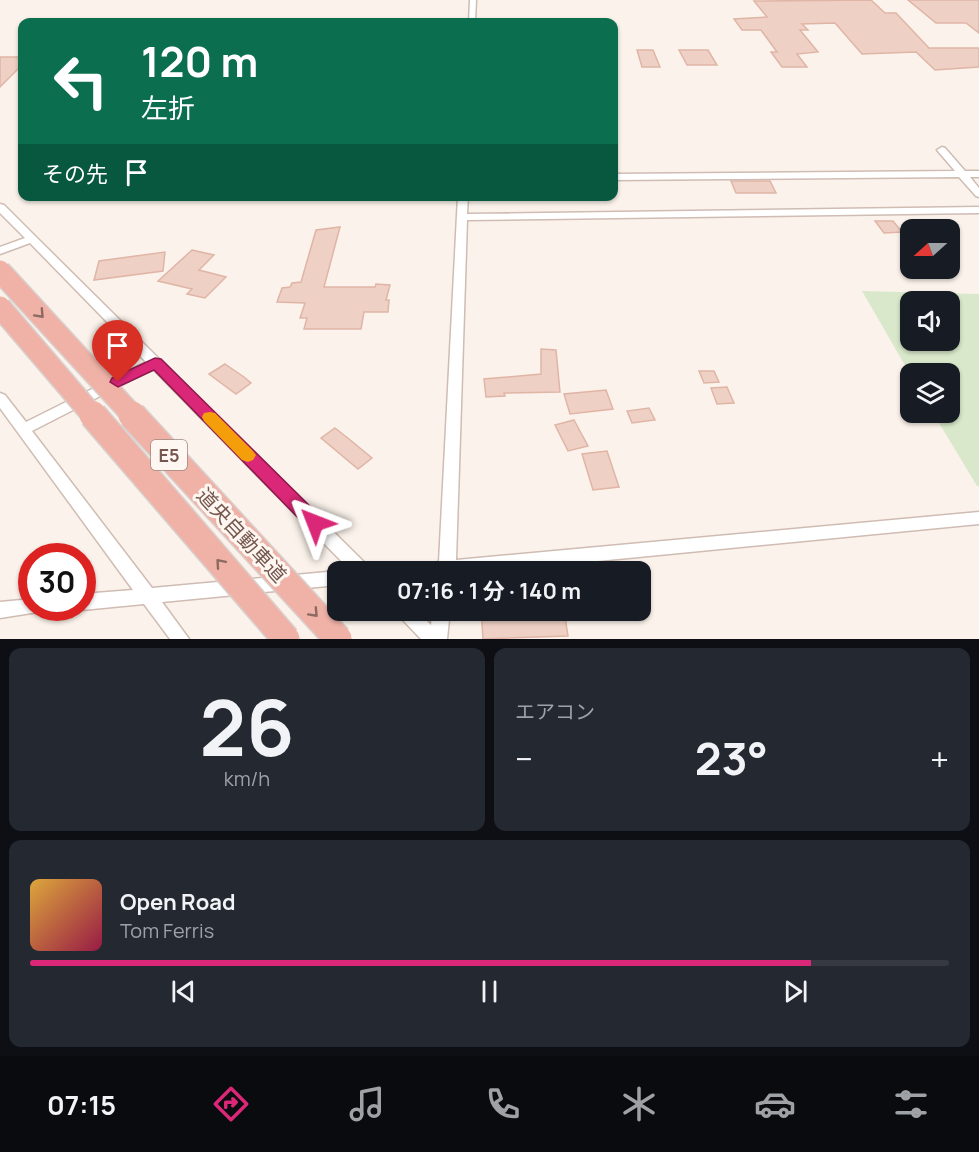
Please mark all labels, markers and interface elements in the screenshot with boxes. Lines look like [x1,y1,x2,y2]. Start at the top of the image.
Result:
text: 120 m [141,32,258,90]
icon: left [42,42,120,120]
text: 左折 [141,89,195,126]
icon: arrive [120,156,153,189]
text: その先 [42,159,108,189]
north arrow [900,219,960,279]
map controls [900,219,960,423]
button: sound [900,291,960,351]
one-way arrow [32,307,43,318]
pin [92,320,143,382]
icon: arrive [101,329,134,362]
button: layers [900,363,960,423]
road number: E5 [151,440,187,470]
street label: 道央自動車道 [191,482,293,588]
position arrow [283,491,347,555]
speed limit sign: 30 [18,543,96,621]
one-way arrow [216,559,227,570]
text: 07:16 · 1 分 · 140 m [397,576,581,606]
one-way arrow [307,606,318,616]
text: 26 [200,673,294,779]
text: エアコン [515,698,595,725]
text: 23° [695,727,768,789]
text: − [515,736,533,781]
text: + [930,736,949,781]
text: km/h [224,765,270,792]
text: Open Road [120,887,235,917]
text: Tom Ferris [120,917,214,944]
icon: previous [167,975,200,1008]
icon: pause [473,975,506,1008]
icon: next [779,975,812,1008]
icon: directions [210,1083,252,1125]
icon: music [346,1083,388,1125]
icon: phone [482,1083,524,1125]
icon: climate [618,1083,660,1125]
icon: car [754,1083,796,1125]
icon: filters [890,1083,932,1125]
text: 07:15 [47,1086,116,1123]

